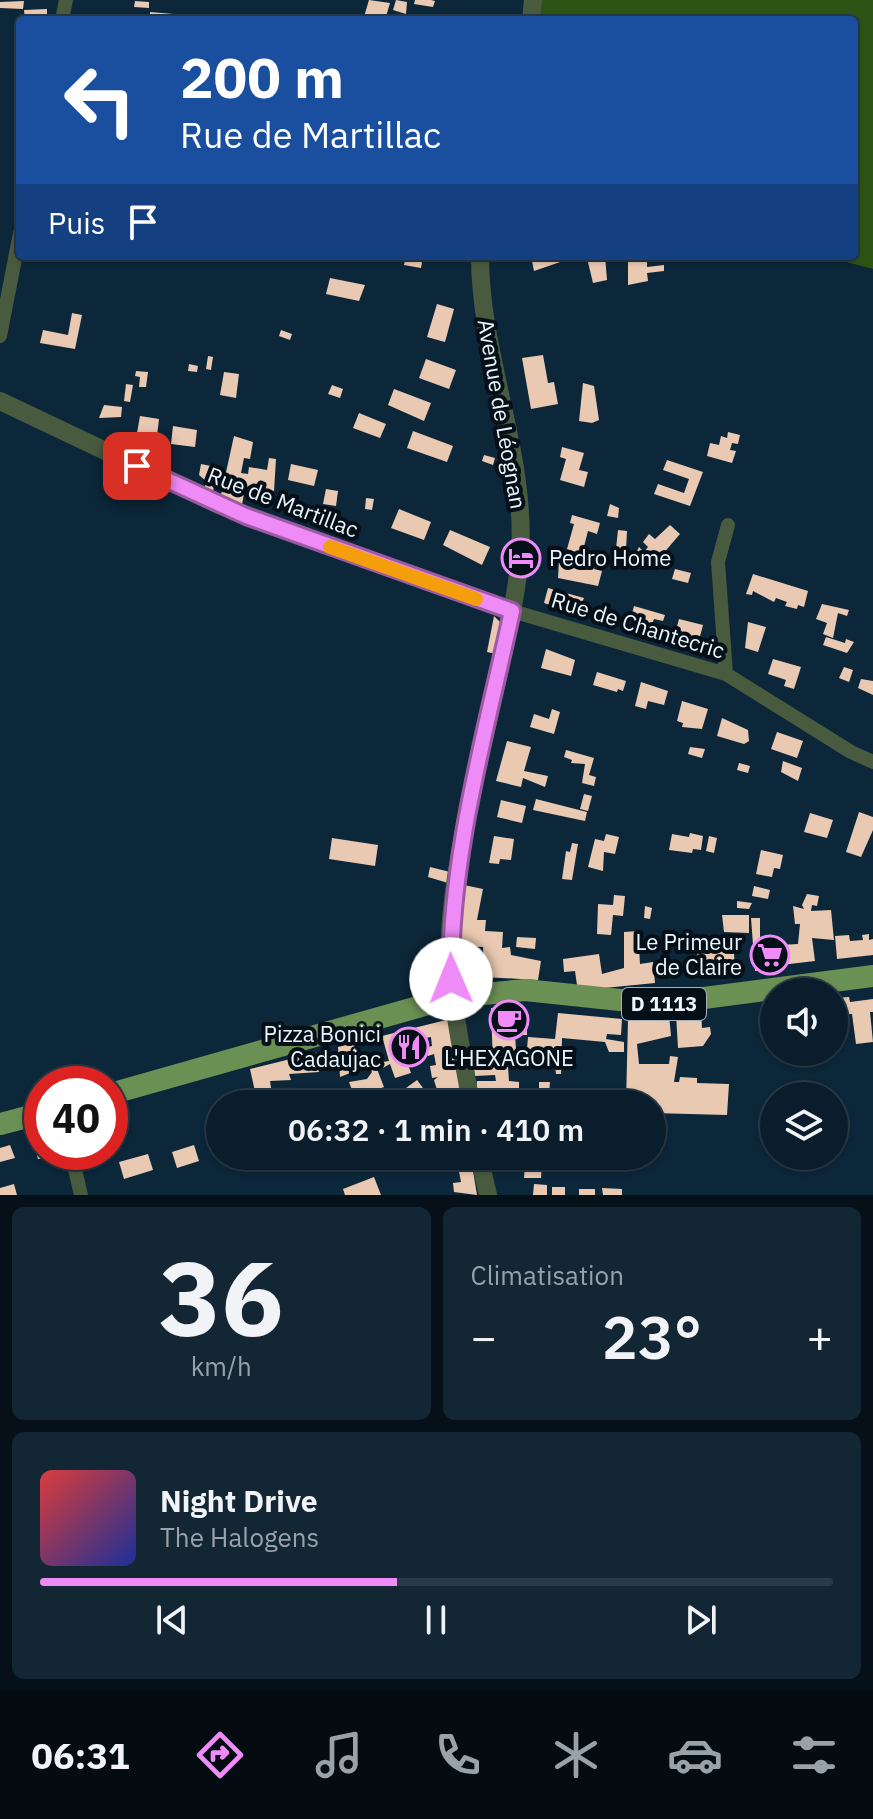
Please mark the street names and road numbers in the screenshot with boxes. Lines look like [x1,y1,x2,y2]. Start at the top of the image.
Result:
street label: Avenue de Léognan [472,317,533,511]
street label: Rue de Martillac [204,459,363,544]
street label: Rue de Chantecric [548,584,728,665]
road number: D 1113 [622,988,706,1020]

